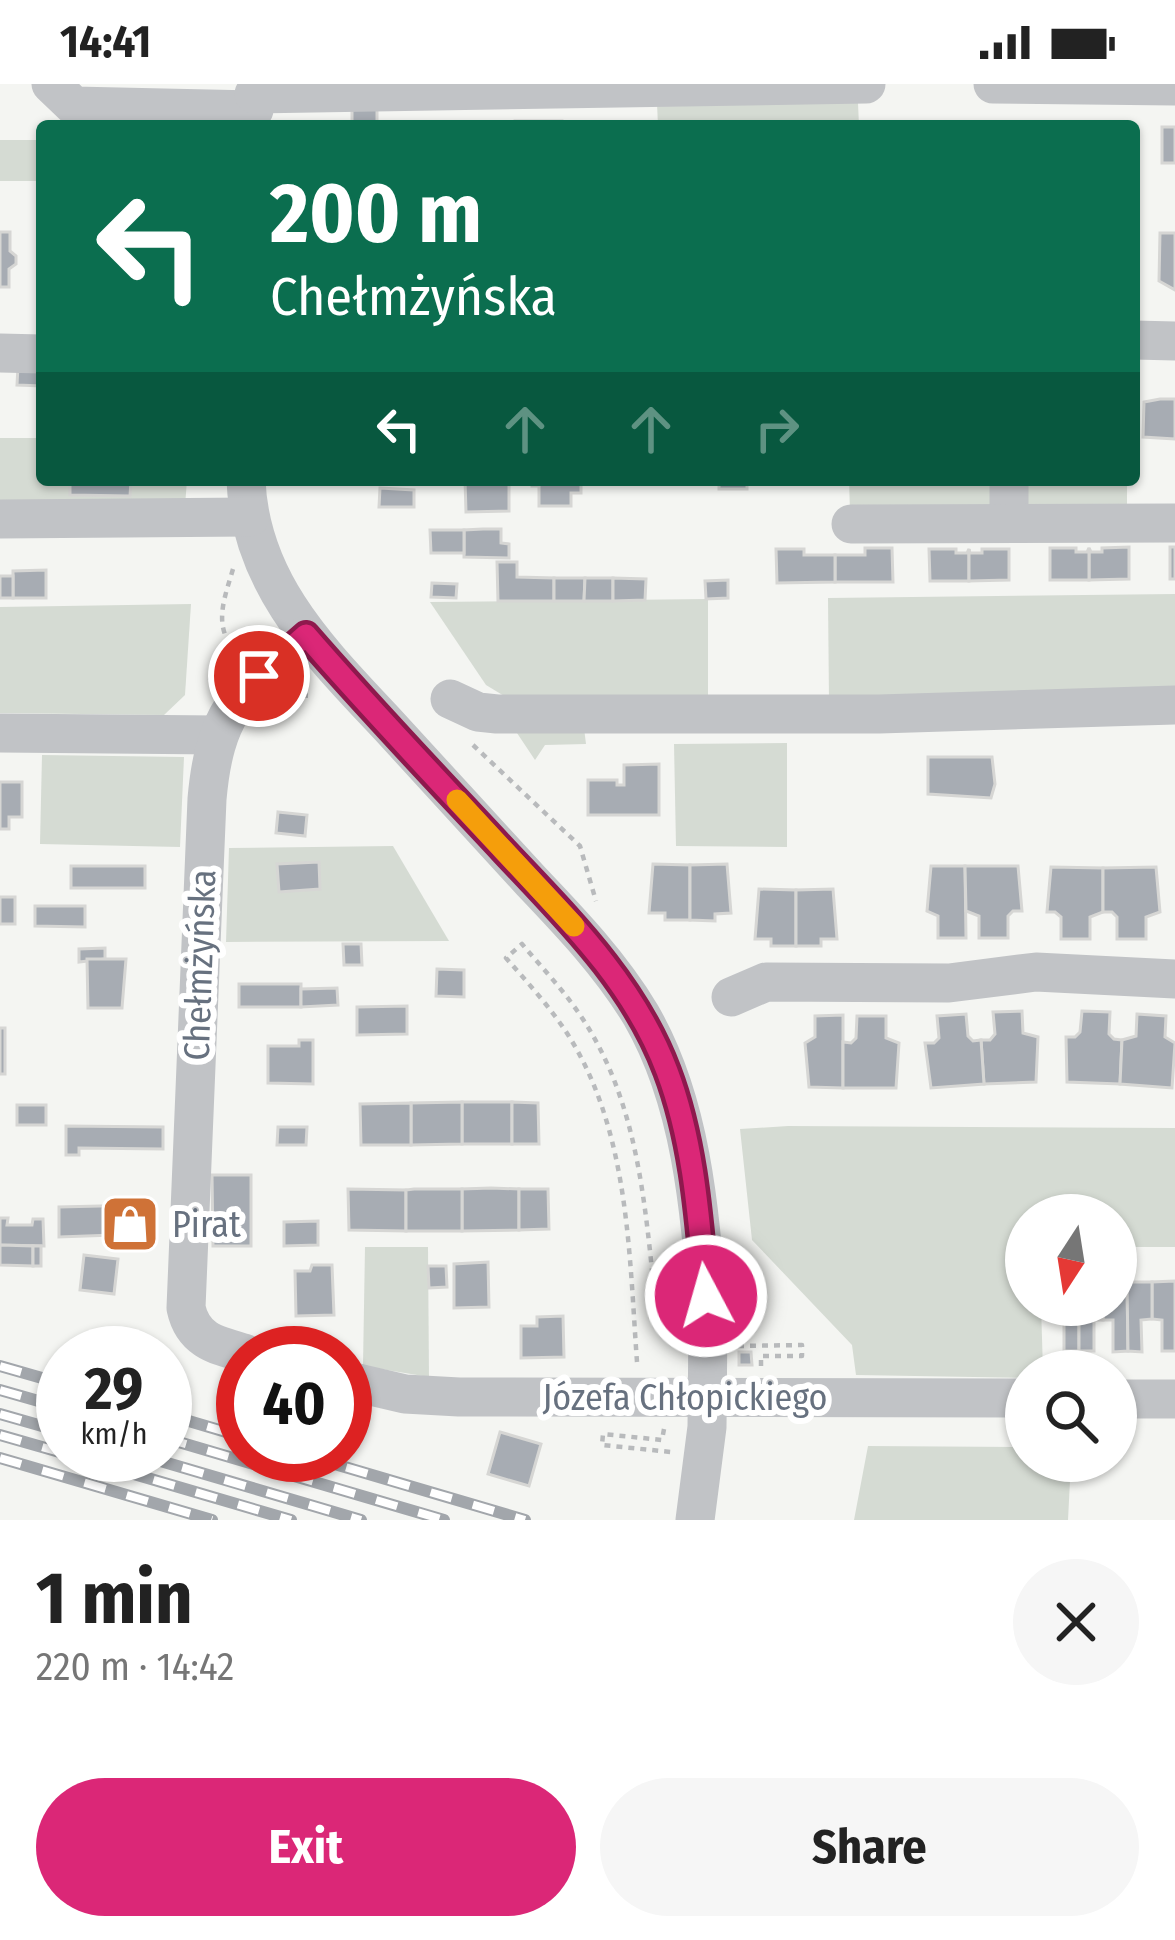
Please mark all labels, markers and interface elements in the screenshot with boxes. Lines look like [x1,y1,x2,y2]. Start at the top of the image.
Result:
text: 14:41 [60,15,151,69]
text: 200 m [270,163,482,264]
icon: left [72,168,228,324]
text: Chełmżyńska [270,265,557,329]
icon: left [366,396,432,462]
icon: ahead [492,396,558,462]
icon: ahead [618,396,684,462]
icon: right [744,396,810,462]
pin [208,625,310,727]
icon: arrive [226,643,292,709]
street label: Chełmżyńska [175,869,225,1061]
shop icon: Pirat [99,1193,161,1255]
north arrow [1005,1194,1137,1326]
map controls [1005,1194,1137,1482]
place label: Pirat [172,1203,241,1247]
position arrow [643,1233,769,1359]
speed limit sign: 40 [216,1326,372,1482]
button: search [1005,1350,1137,1482]
text: 29 [85,1353,143,1425]
street label: Józefa Chłopickiego [542,1376,828,1420]
text: km/h [81,1416,147,1452]
text: 1 min [36,1556,193,1642]
button: close [1013,1559,1139,1685]
text: 220 m · 14:42 [36,1644,234,1690]
button: Exit [36,1778,576,1916]
button: Share [600,1778,1139,1916]

